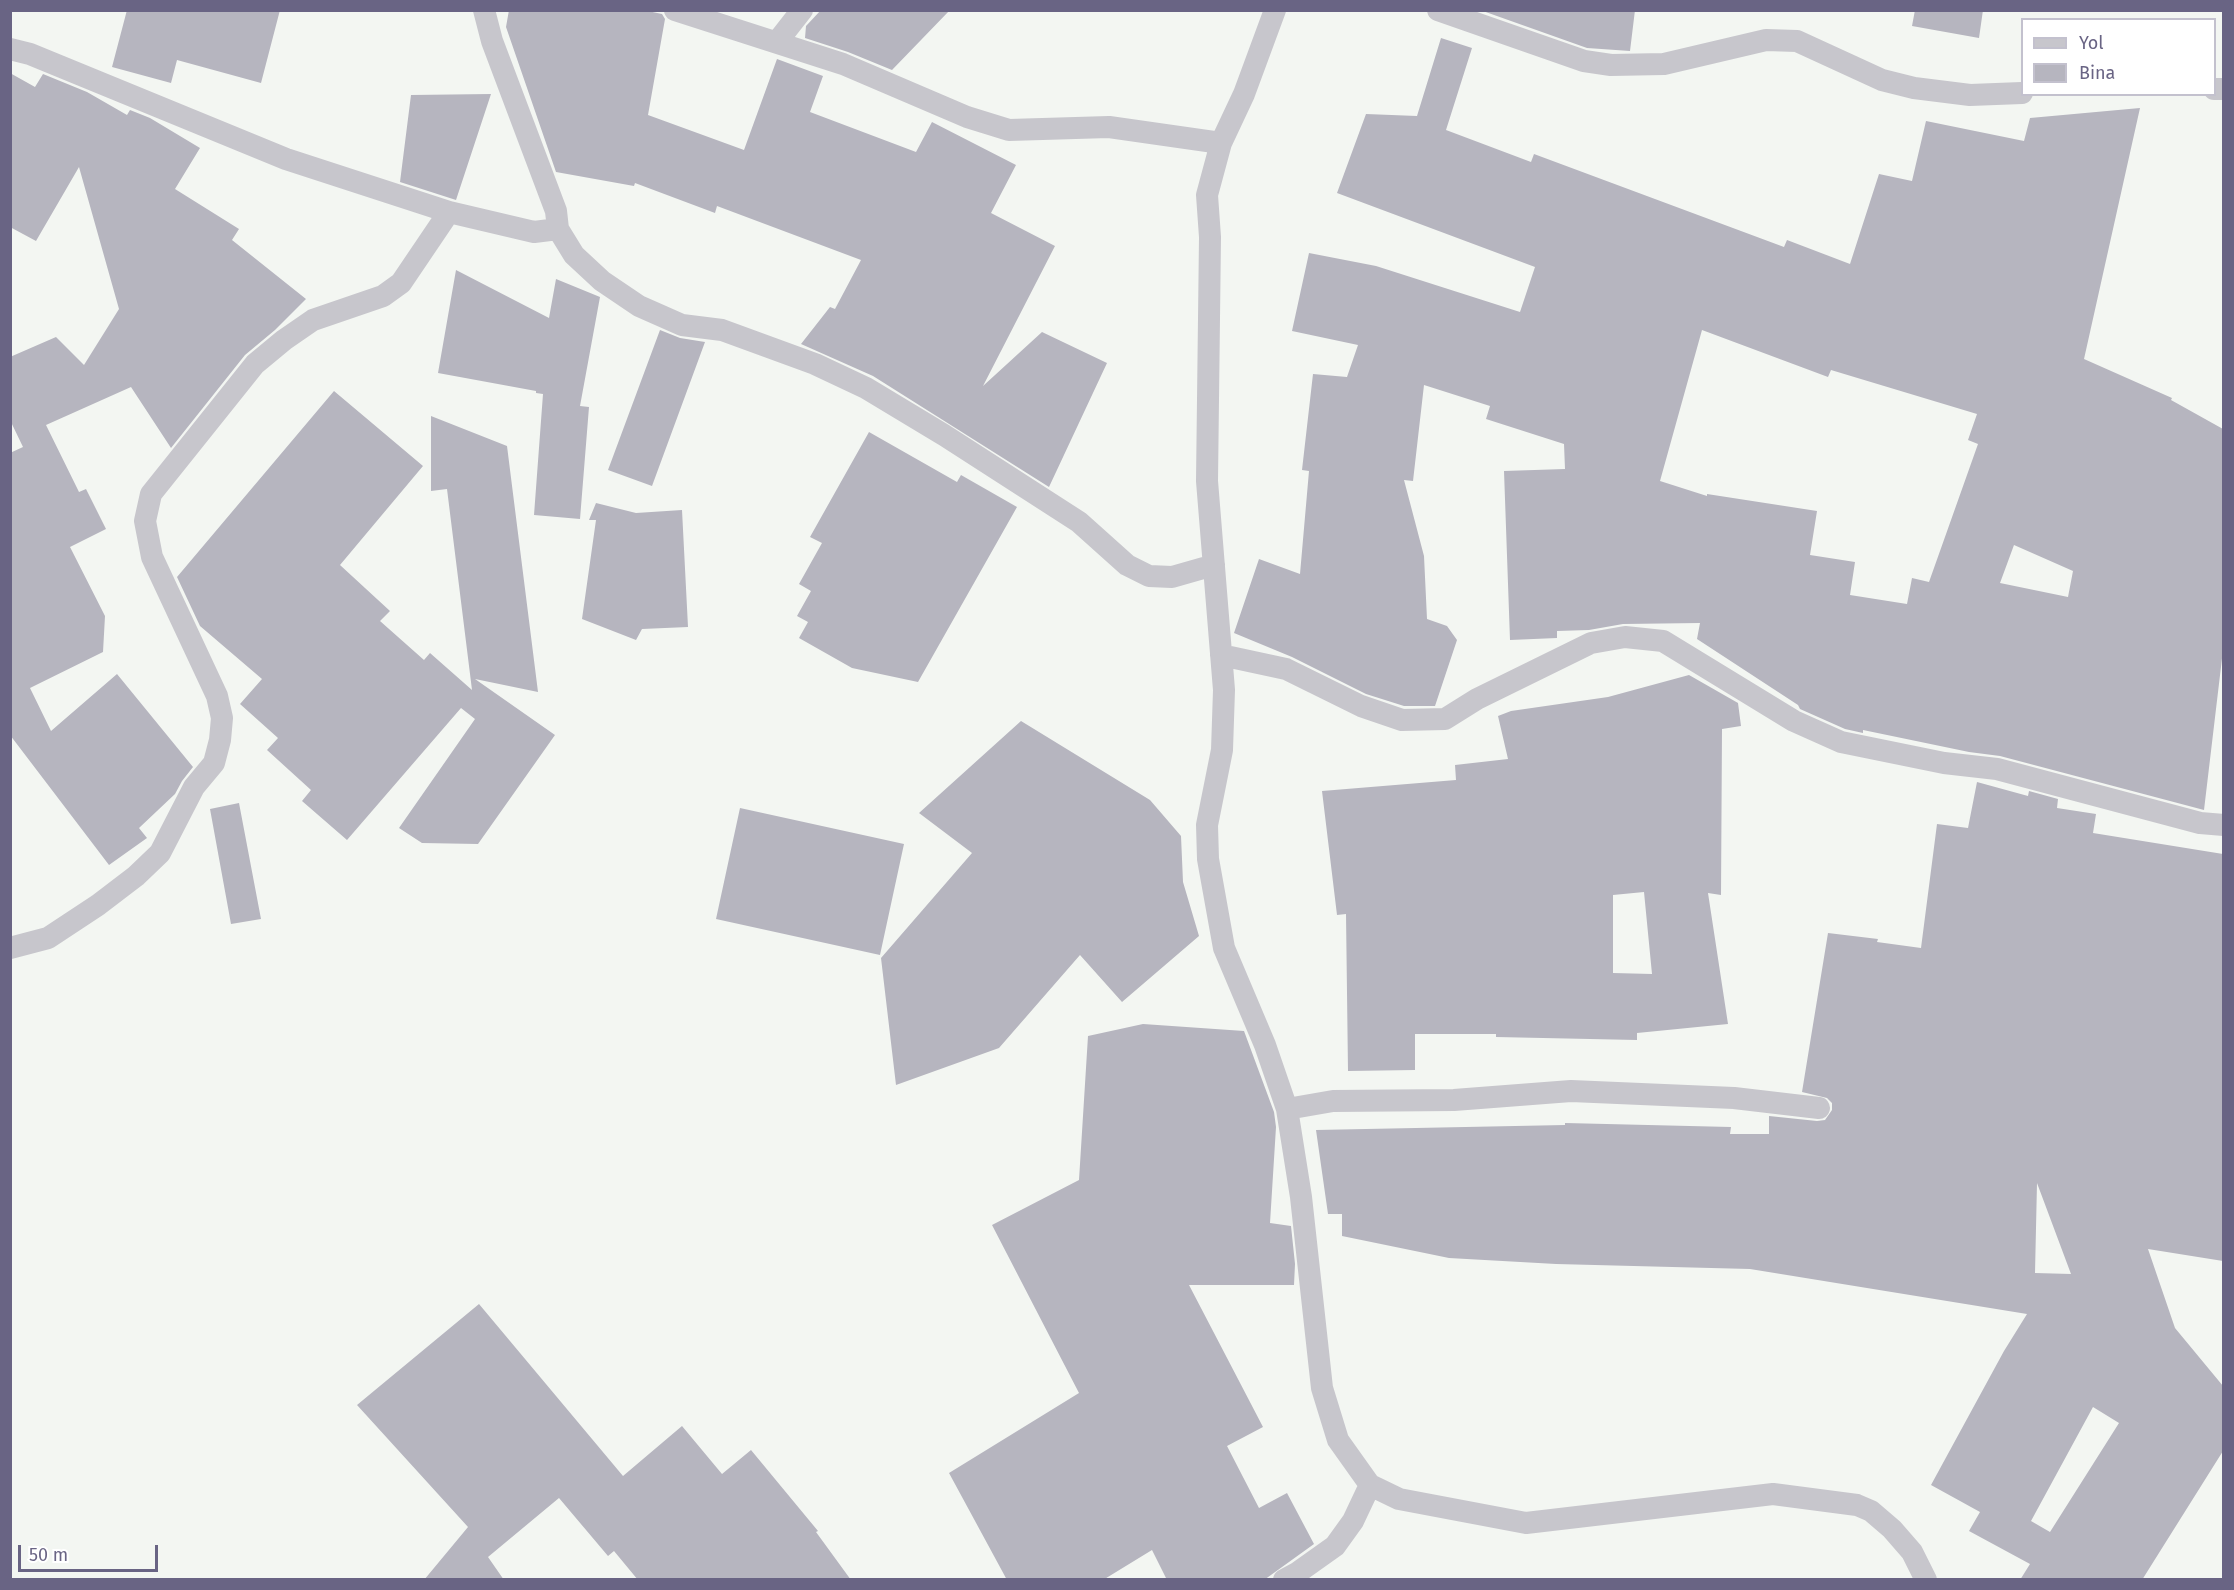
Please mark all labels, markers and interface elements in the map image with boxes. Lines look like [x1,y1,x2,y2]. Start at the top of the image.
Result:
legend [2021,18,2216,96]
text: Yol [2079,32,2104,54]
text: Bina [2079,62,2115,84]
scale bar [21,1533,160,1571]
text: 50 m [29,1544,68,1566]

